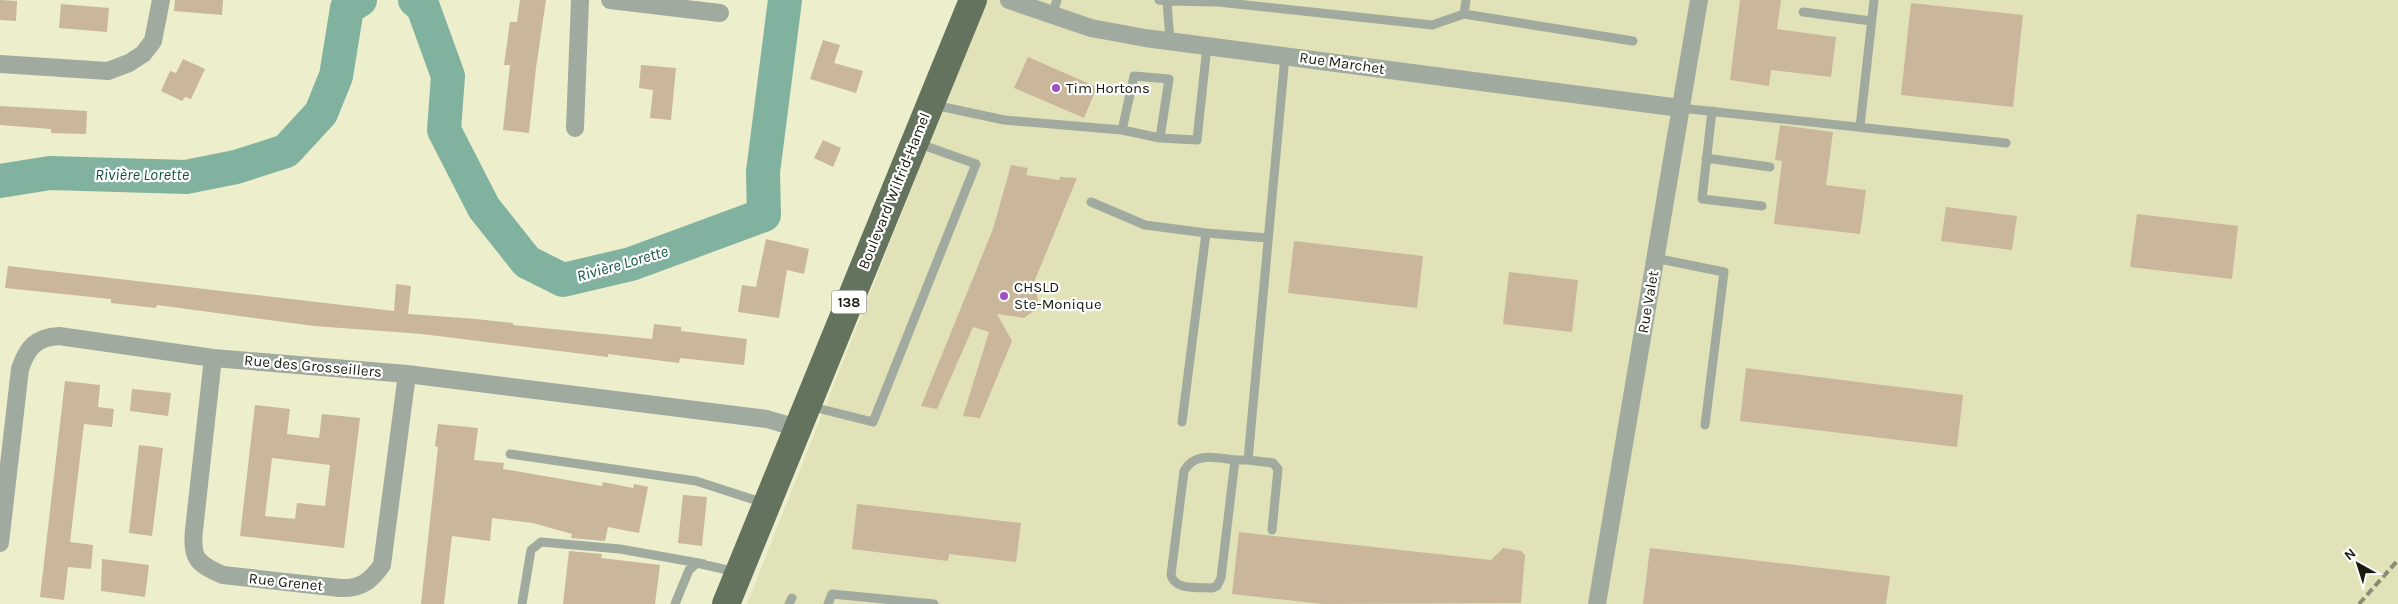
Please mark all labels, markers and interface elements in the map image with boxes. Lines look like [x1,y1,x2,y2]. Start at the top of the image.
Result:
street label: Rue Marchet [1298,48,1386,78]
place label: Tim Hortons [1066,79,1150,97]
marker: Tim Hortons [1050,82,1062,94]
street label: Boulevard Wilfrid-Hamel [854,110,934,272]
water label: Rivière Lorette [95,165,190,184]
water label: Rivière Lorette [574,241,671,286]
street label: Rue Valet [1634,269,1662,335]
place label: CHSLD Ste-Monique [1014,278,1102,313]
road number: 138 [832,290,866,314]
marker: CHSLD Ste-Monique [998,290,1010,302]
street label: Rue des Grosseillers [243,351,383,381]
north arrow [2333,539,2383,589]
text: N [2341,545,2359,564]
street label: Rue Grenet [248,569,324,595]

